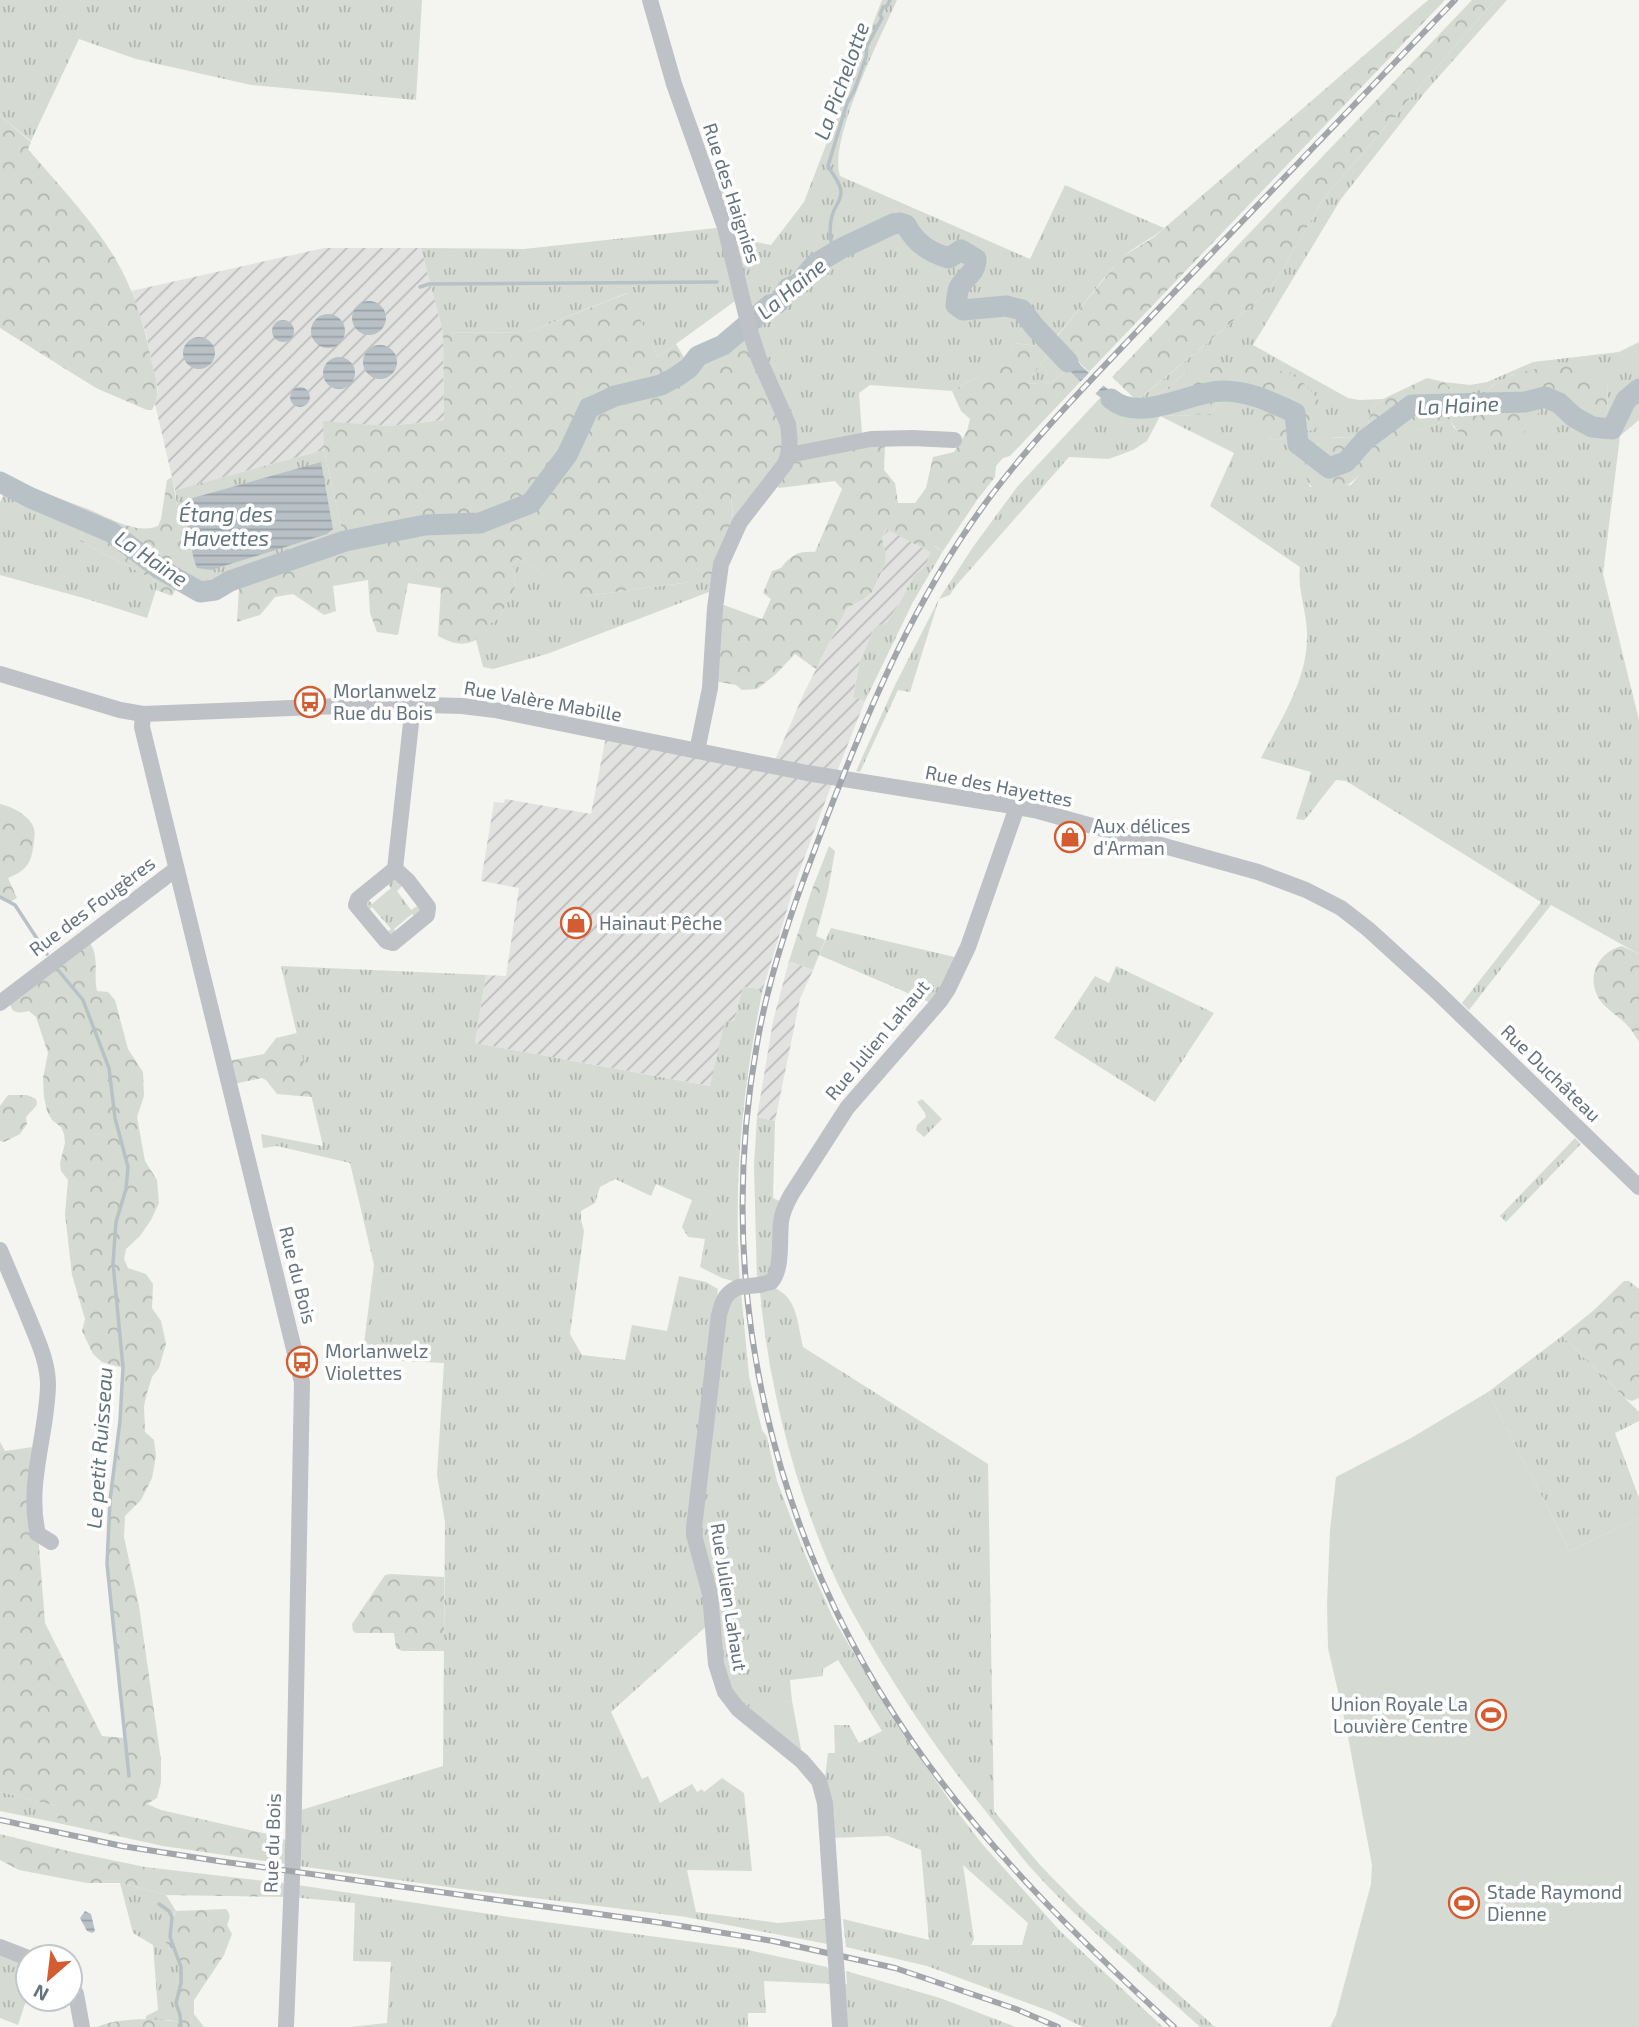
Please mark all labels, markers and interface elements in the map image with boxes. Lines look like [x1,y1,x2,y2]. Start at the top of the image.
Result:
water label: La Pichelotte [808,18,873,143]
street label: Rue des Haignies [699,120,766,266]
water label: La Haine [752,252,830,324]
water label: La Haine [1416,390,1500,419]
water label: Étang des Havettes [179,501,273,550]
water label: La Haine [111,524,193,591]
street label: Rue Valère Mabille [462,675,624,726]
place label: Morlanwelz Rue du Bois [333,679,436,724]
bus stop icon: Morlanwelz Rue du Bois [293,685,327,719]
street label: Rue des Hayettes [923,760,1075,811]
place label: Aux délices d'Arman [1093,814,1190,859]
shop icon: Aux délices d'Arman [1053,820,1087,854]
street label: Rue des Fougères [24,851,159,960]
shop icon: Hainaut Pêche [559,906,593,940]
place label: Hainaut Pêche [599,911,722,934]
street label: Rue Julien Lahaut [820,975,933,1104]
street label: Rue Duchâteau [1497,1019,1606,1126]
street label: Rue du Bois [275,1224,322,1326]
place label: Morlanwelz Violettes [325,1339,428,1384]
bus stop icon: Morlanwelz Violettes [285,1345,319,1379]
water label: Le petit Ruisseau [80,1366,117,1530]
street label: Rue Julien Lahaut [706,1521,753,1673]
place label: Union Royale La Louvière Centre [1331,1692,1468,1737]
sports icon: Union Royale La Louvière Centre [1474,1698,1508,1732]
street label: Rue du Bois [258,1793,285,1893]
place label: Stade Raymond Dienne [1487,1880,1622,1925]
sports icon: Stade Raymond Dienne [1447,1886,1481,1920]
north arrow [14,1943,84,2013]
text: N [29,1980,52,2007]

